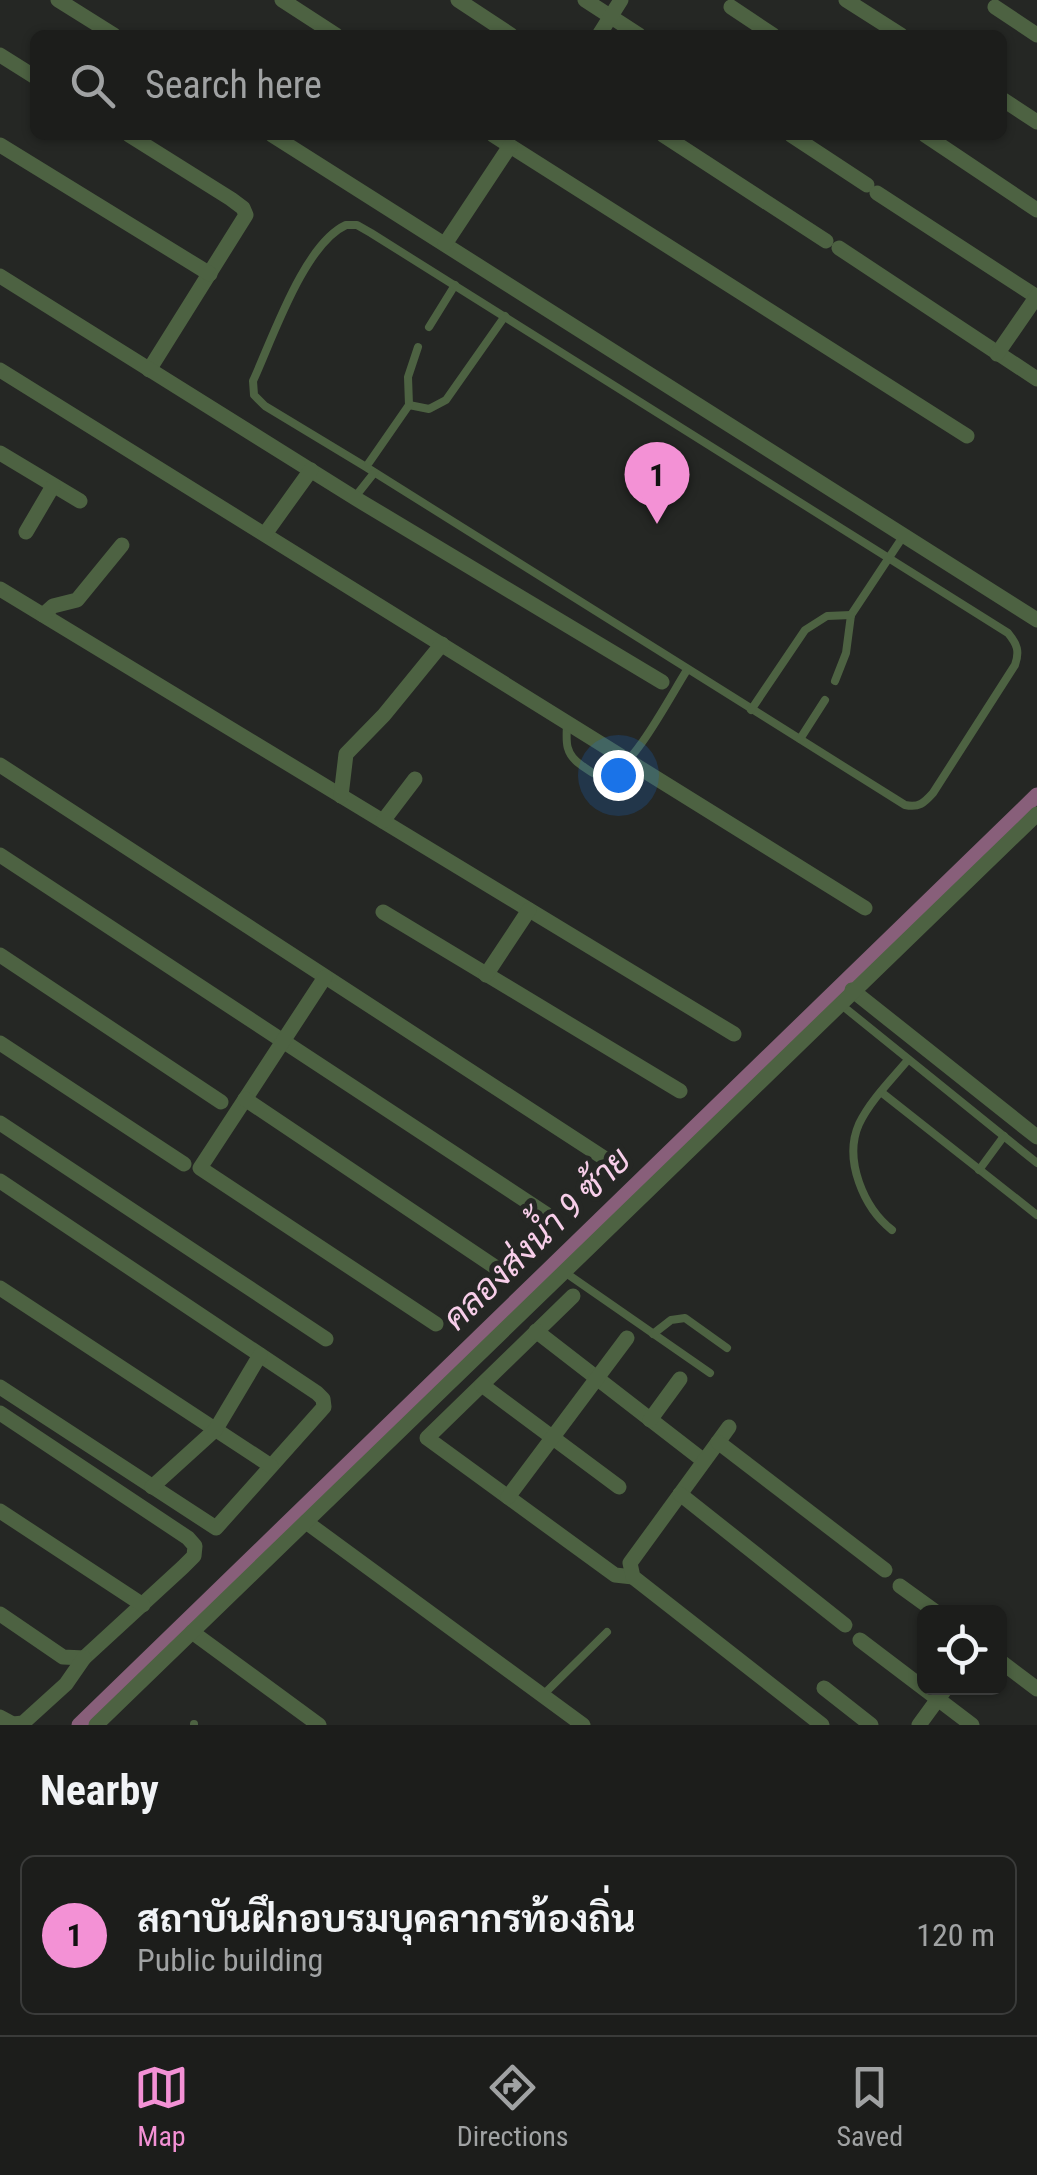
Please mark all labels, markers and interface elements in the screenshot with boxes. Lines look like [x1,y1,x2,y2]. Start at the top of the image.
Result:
search box [30,30,1007,140]
icon: search [65,58,120,113]
text: Search here [145,63,322,107]
pin: 1 [624,442,690,524]
your location [593,750,644,801]
water label: คลองส่งน้ำ 9 ซ้าย [426,1131,639,1339]
map controls [917,1605,1007,1695]
button: locate [917,1605,1007,1695]
text: Nearby [40,1766,159,1815]
text: สถาบันฝึกอบรมบุคลากรท้องถิ่น [137,1897,636,1941]
text: 1 [66,1916,83,1954]
text: 120 m [916,1916,995,1954]
text: Public building [137,1941,323,1979]
tab: Map [134,2060,189,2153]
tab: Directions [457,2060,569,2153]
tab: Saved [836,2060,903,2153]

